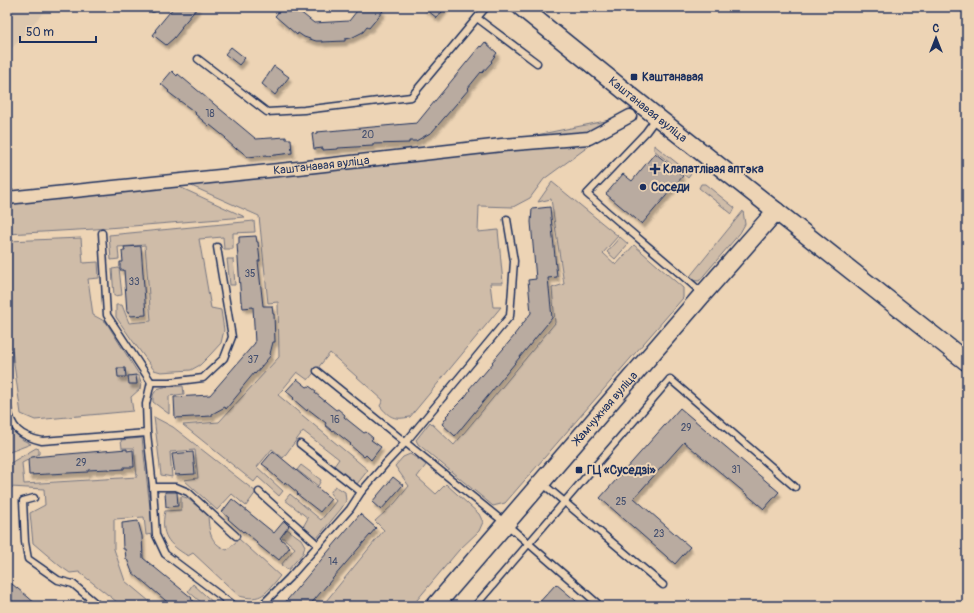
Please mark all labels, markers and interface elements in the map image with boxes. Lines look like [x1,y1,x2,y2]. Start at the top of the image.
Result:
scale bar [20,18,96,44]
north arrow [916,18,956,58]
text: С [933,22,940,35]
text: 50 m [26,25,54,40]
place label: Каштанавая [642,70,704,85]
marker: Каштанавая [629,72,639,82]
street label: Каштанавая вуліца [605,73,690,146]
house number: 18 [206,108,214,120]
house number: 20 [362,129,374,141]
street label: Каштанавая вуліца [273,152,371,178]
place label: Клапатлівая аптэка [663,162,764,177]
marker: Клапатлівая аптэка [650,164,660,174]
place label: Соседи [651,180,690,195]
marker: Соседи [638,182,648,192]
house number: 35 [245,268,256,280]
house number: 33 [128,276,140,288]
house number: 37 [248,354,259,366]
street label: Жамчужная вуліца [568,368,641,449]
house number: 16 [330,414,340,426]
house number: 29 [681,422,691,434]
house number: 29 [76,457,86,469]
place label: ГЦ «Суседзі» [587,463,657,478]
house number: 31 [731,464,741,476]
marker: ГЦ «Суседзі» [574,465,584,475]
house number: 25 [615,496,627,508]
house number: 23 [654,528,665,540]
house number: 14 [328,556,338,568]

